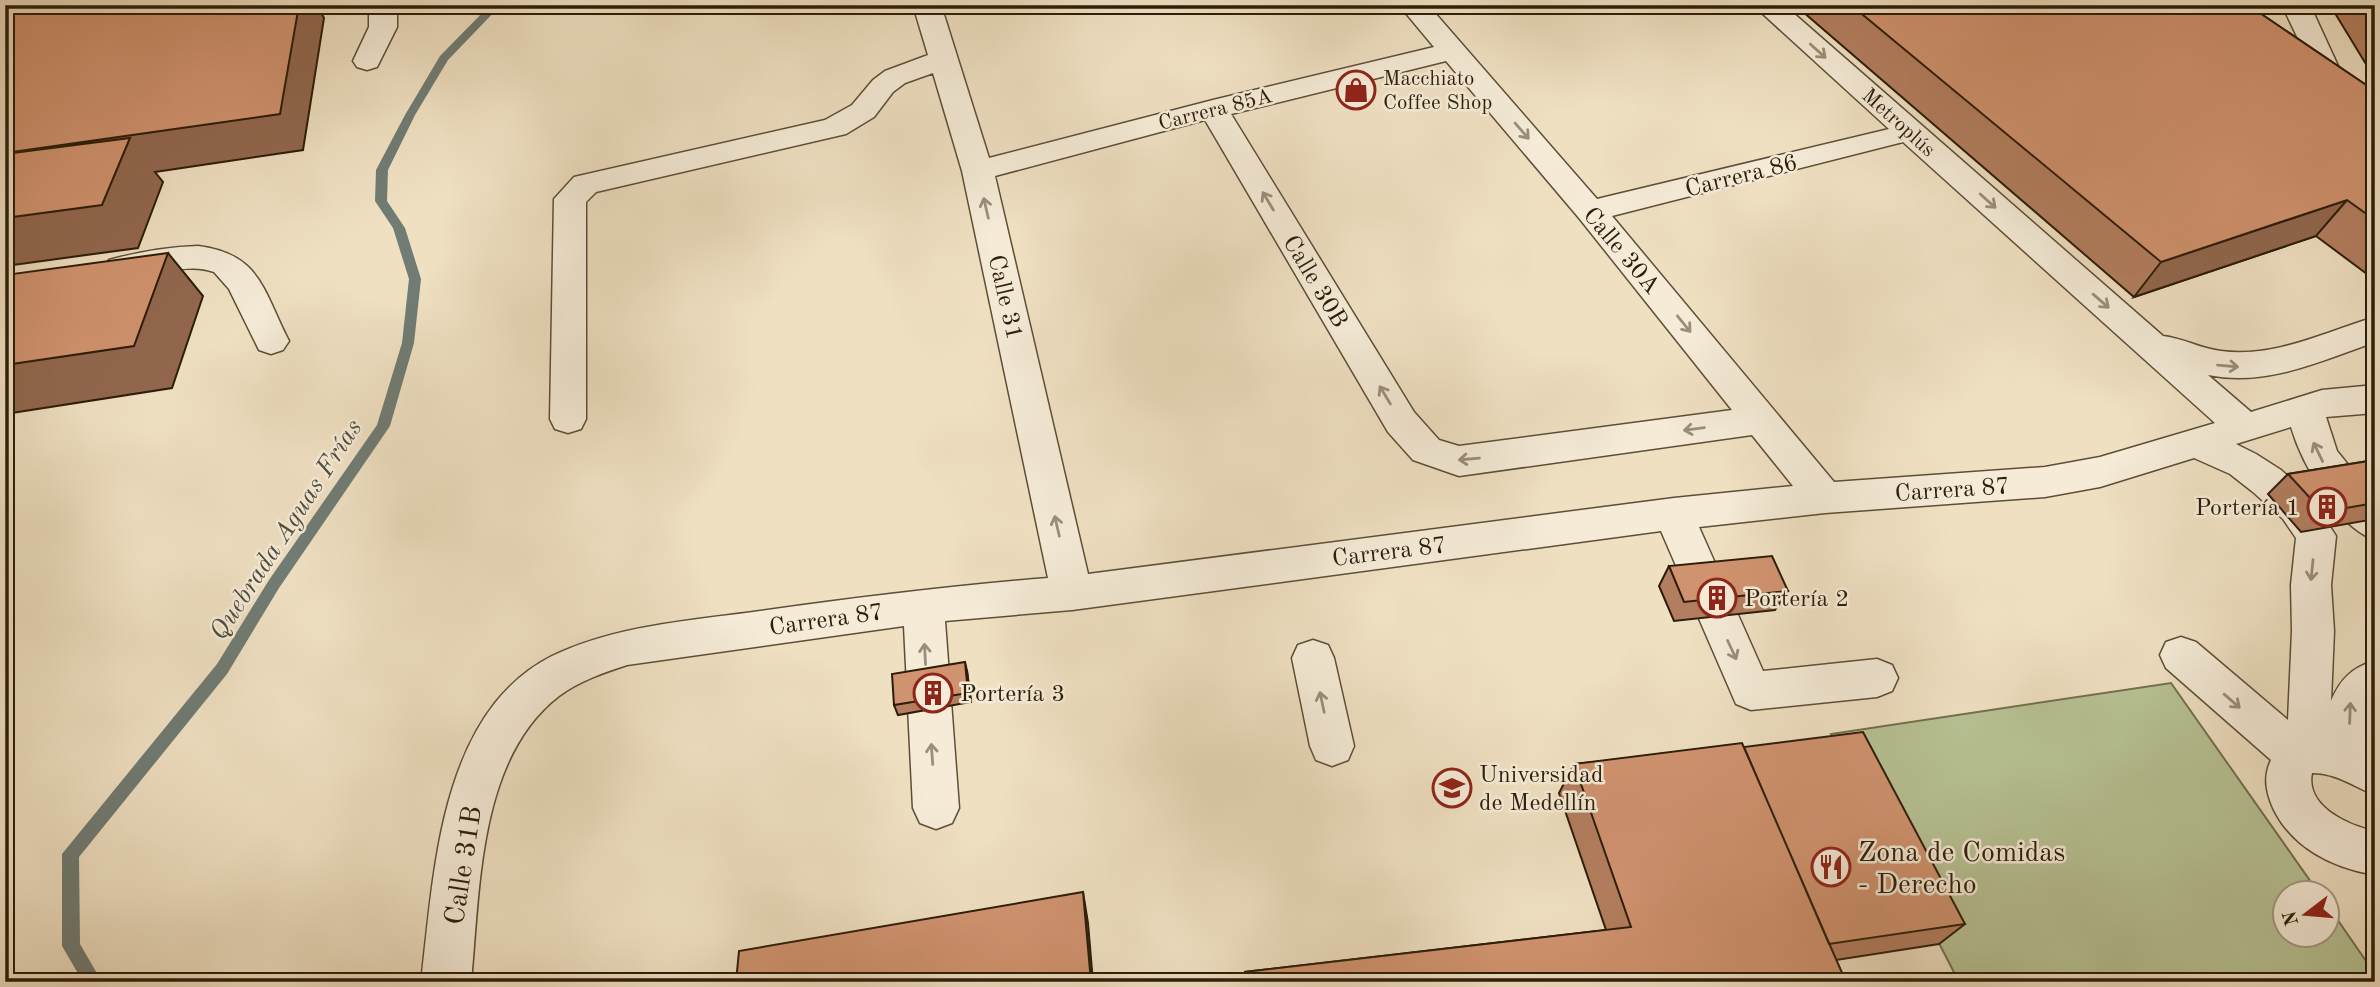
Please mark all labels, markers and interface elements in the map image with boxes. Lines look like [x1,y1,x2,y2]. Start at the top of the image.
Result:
one-way arrow [1809,42,1826,59]
shop icon: Macchiato Coffee Shop [1335,69,1377,111]
place label: Macchiato Coffee Shop [1383,69,1492,114]
street label: Metroplús [1857,85,1939,161]
street label: Carrera 85A [1156,86,1274,135]
one-way arrow [1514,122,1530,140]
street label: Carrera 86 [1683,151,1800,202]
one-way arrow [1260,191,1274,211]
one-way arrow [1979,193,1996,210]
one-way arrow [979,197,992,220]
street label: Calle 30A [1578,203,1663,299]
street label: Calle 30B [1277,232,1351,332]
street label: Calle 31 [983,253,1025,342]
one-way arrow [2092,293,2110,309]
one-way arrow [1676,315,1691,333]
one-way arrow [2216,360,2239,373]
one-way arrow [1378,386,1392,406]
water label: Quebrada Aguas Frías [206,415,368,645]
one-way arrow [1683,422,1706,435]
one-way arrow [2311,442,2324,463]
one-way arrow [1458,453,1481,466]
street label: Carrera 87 [1894,475,2010,507]
building icon: Portería 1 [2306,486,2348,528]
place label: Portería 1 [2195,497,2300,521]
one-way arrow [1049,515,1063,538]
street label: Carrera 87 [1331,534,1448,572]
one-way arrow [2306,558,2319,581]
building icon: Portería 2 [1696,577,1738,619]
place label: Portería 2 [1744,588,1849,612]
street label: Carrera 87 [768,601,885,641]
one-way arrow [1725,639,1739,660]
one-way arrow [919,642,932,665]
building icon: Portería 3 [912,672,954,714]
place label: Portería 3 [960,683,1065,707]
one-way arrow [1315,691,1329,714]
one-way arrow [2222,693,2240,709]
one-way arrow [2343,701,2357,724]
one-way arrow [925,743,938,766]
place label: Universidad de Medellín [1479,764,1603,816]
school or university icon: Universidad de Medellín [1431,767,1473,809]
street label: Calle 31B [442,804,488,927]
place label: Zona de Comidas - Derecho [1858,840,2065,900]
restaurant icon: Zona de Comidas - Derecho [1810,846,1852,888]
north arrow [2272,878,2342,948]
text: N [2281,908,2303,928]

